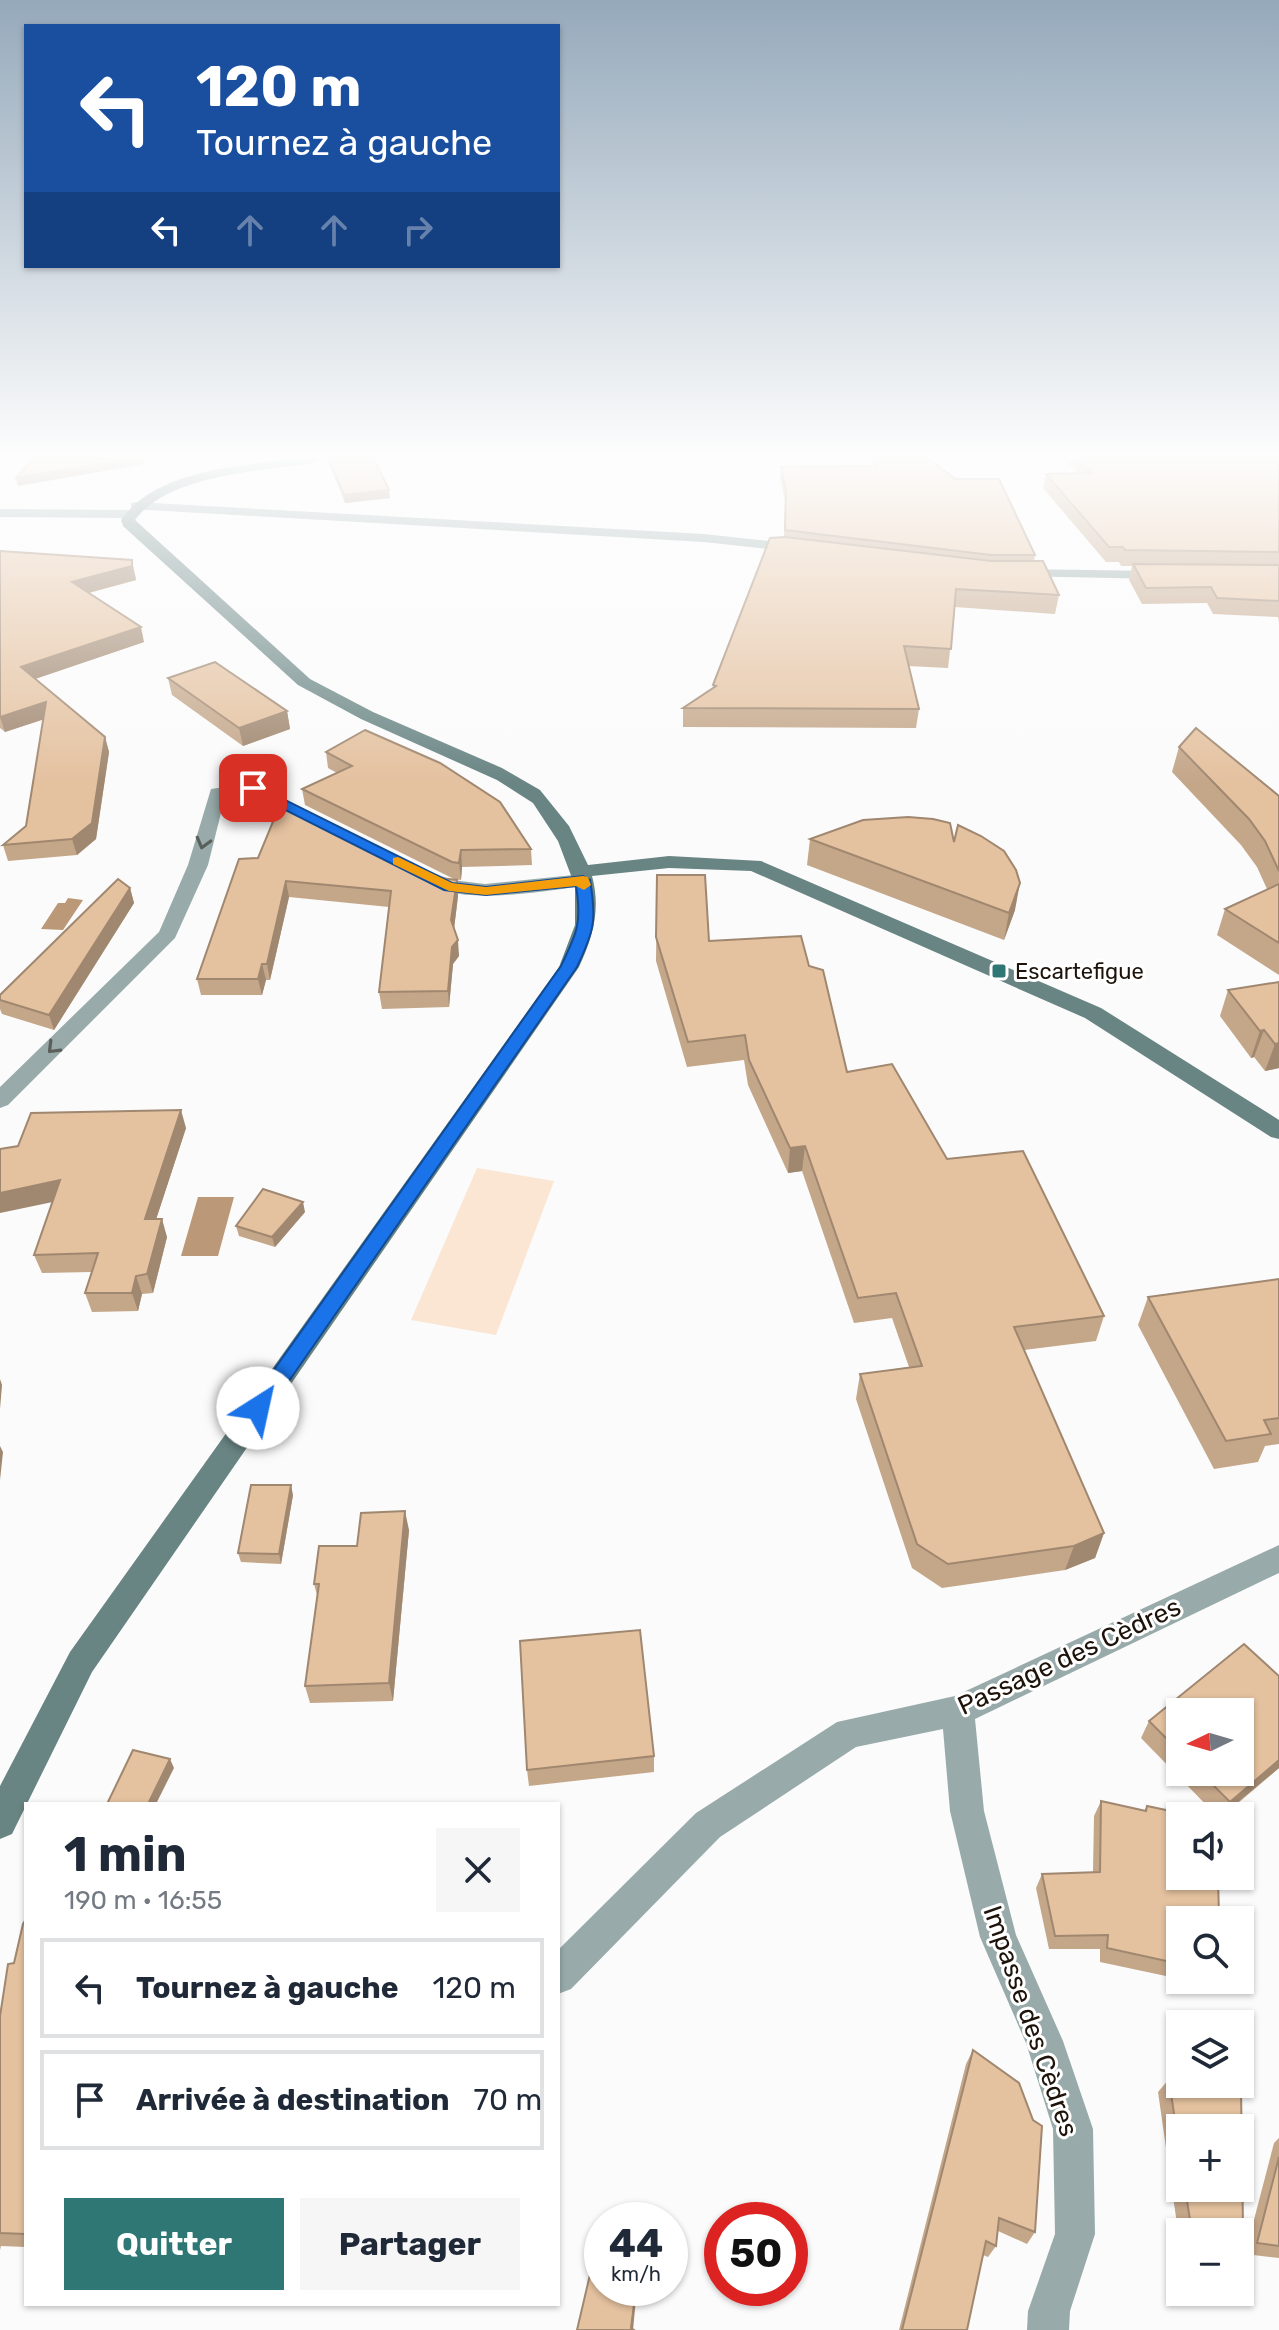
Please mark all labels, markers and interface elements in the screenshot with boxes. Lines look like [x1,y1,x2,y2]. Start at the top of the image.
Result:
text: 120 m [196,54,362,120]
icon: left [64,56,168,160]
text: Tournez à gauche [196,121,492,164]
icon: left [144,208,188,252]
icon: ahead [228,208,272,252]
icon: ahead [312,208,356,252]
icon: right [396,208,440,252]
pin [219,754,287,822]
icon: arrive [231,766,275,810]
one-way arrow [196,835,213,849]
place label: Escartefigue [1015,958,1144,985]
marker: Escartefigue [990,962,1008,980]
one-way arrow [48,1039,62,1053]
position arrow [216,1366,300,1450]
street label: Passage des Cèdres [953,1591,1186,1722]
north arrow [1166,1698,1254,1786]
map controls [1166,1698,1254,2306]
button: sound [1166,1802,1254,1890]
text: 1 min [64,1826,187,1883]
button: close [436,1828,520,1912]
text: 190 m · 16:55 [64,1885,222,1916]
street label: Impasse des Cèdres [976,1902,1085,2141]
button: search [1166,1906,1254,1994]
icon: left [68,1966,112,2010]
text: Tournez à gauche [136,1970,399,2006]
text: 120 m [432,1970,516,2006]
button: layers [1166,2010,1254,2098]
icon: arrive [68,2078,112,2122]
text: Arrivée à destination [136,2082,450,2118]
text: 70 m [474,2082,542,2118]
button: + [1166,2114,1254,2202]
button: Quitter [64,2198,284,2290]
button: Partager [300,2198,520,2290]
speed limit sign: 50 [704,2202,808,2306]
button: − [1166,2218,1254,2306]
text: 44 [609,2220,663,2267]
text: km/h [611,2262,661,2286]

